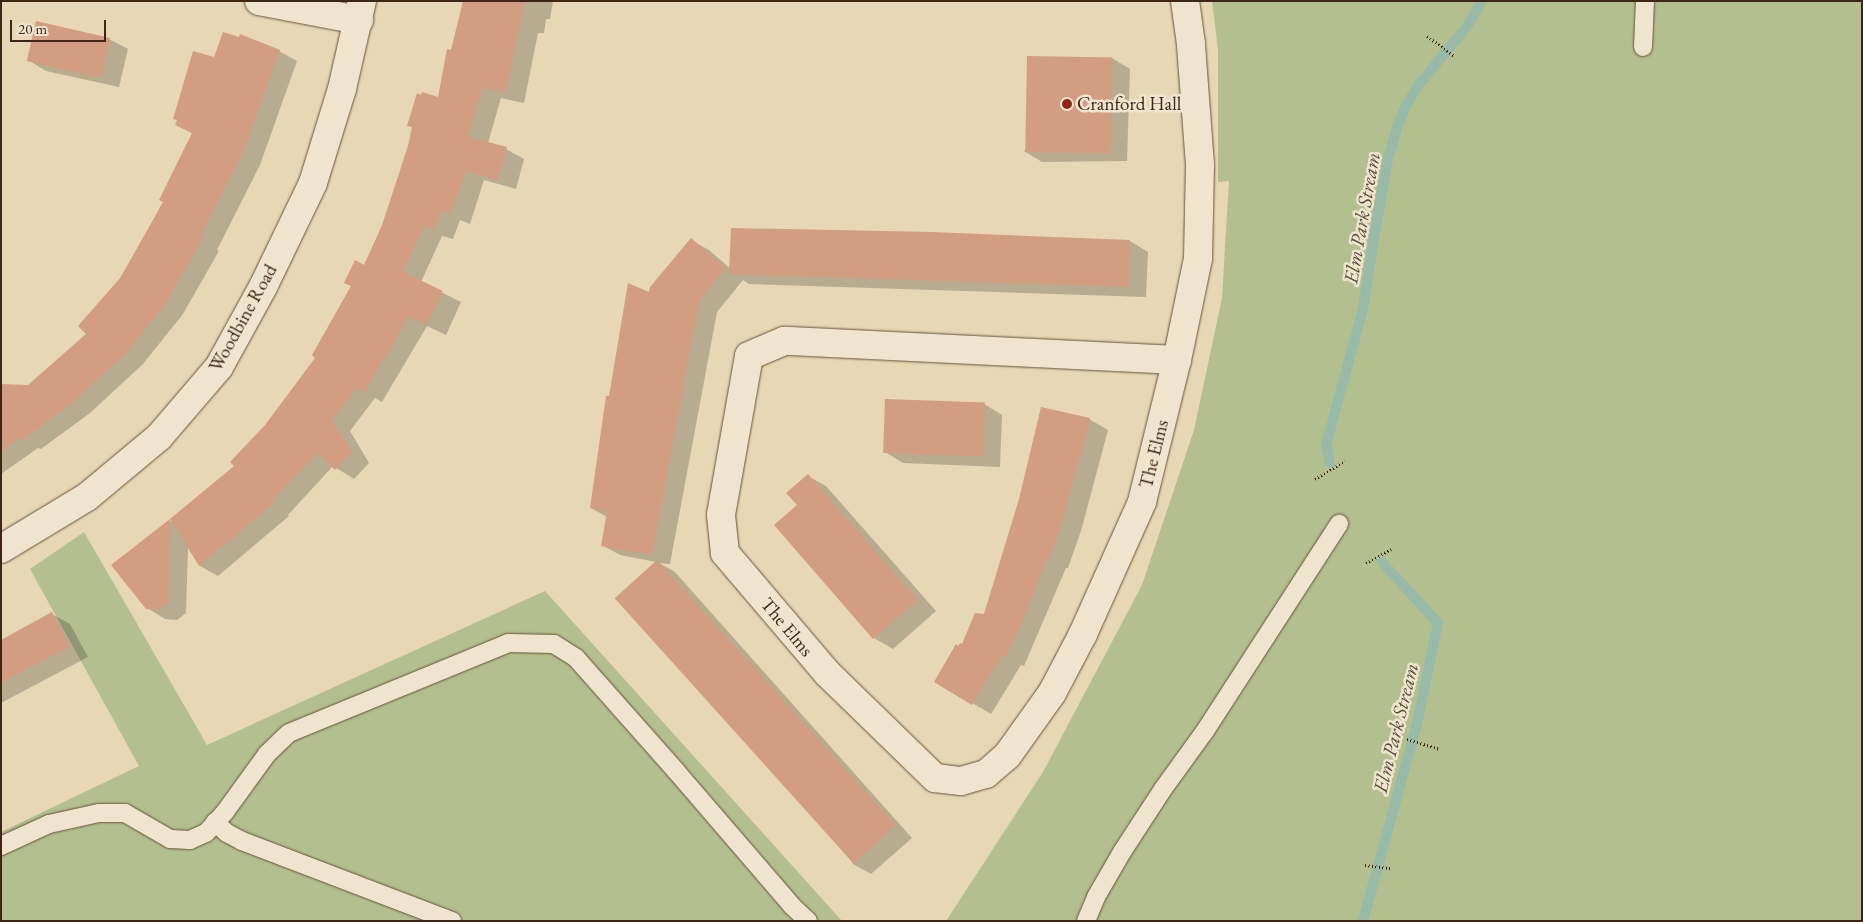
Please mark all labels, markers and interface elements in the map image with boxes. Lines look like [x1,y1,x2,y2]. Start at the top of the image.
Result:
scale bar [12,10,109,42]
text: 20 m [18,19,47,38]
place label: Cranford Hall [1077,93,1181,115]
marker: Cranford Hall [1061,98,1073,110]
water label: Elm Park Stream [1339,151,1385,285]
street label: Woodbine Road [204,260,282,376]
street label: The Elms [1134,417,1174,491]
street label: The Elms [756,593,818,661]
water label: Elm Park Stream [1368,661,1424,795]

